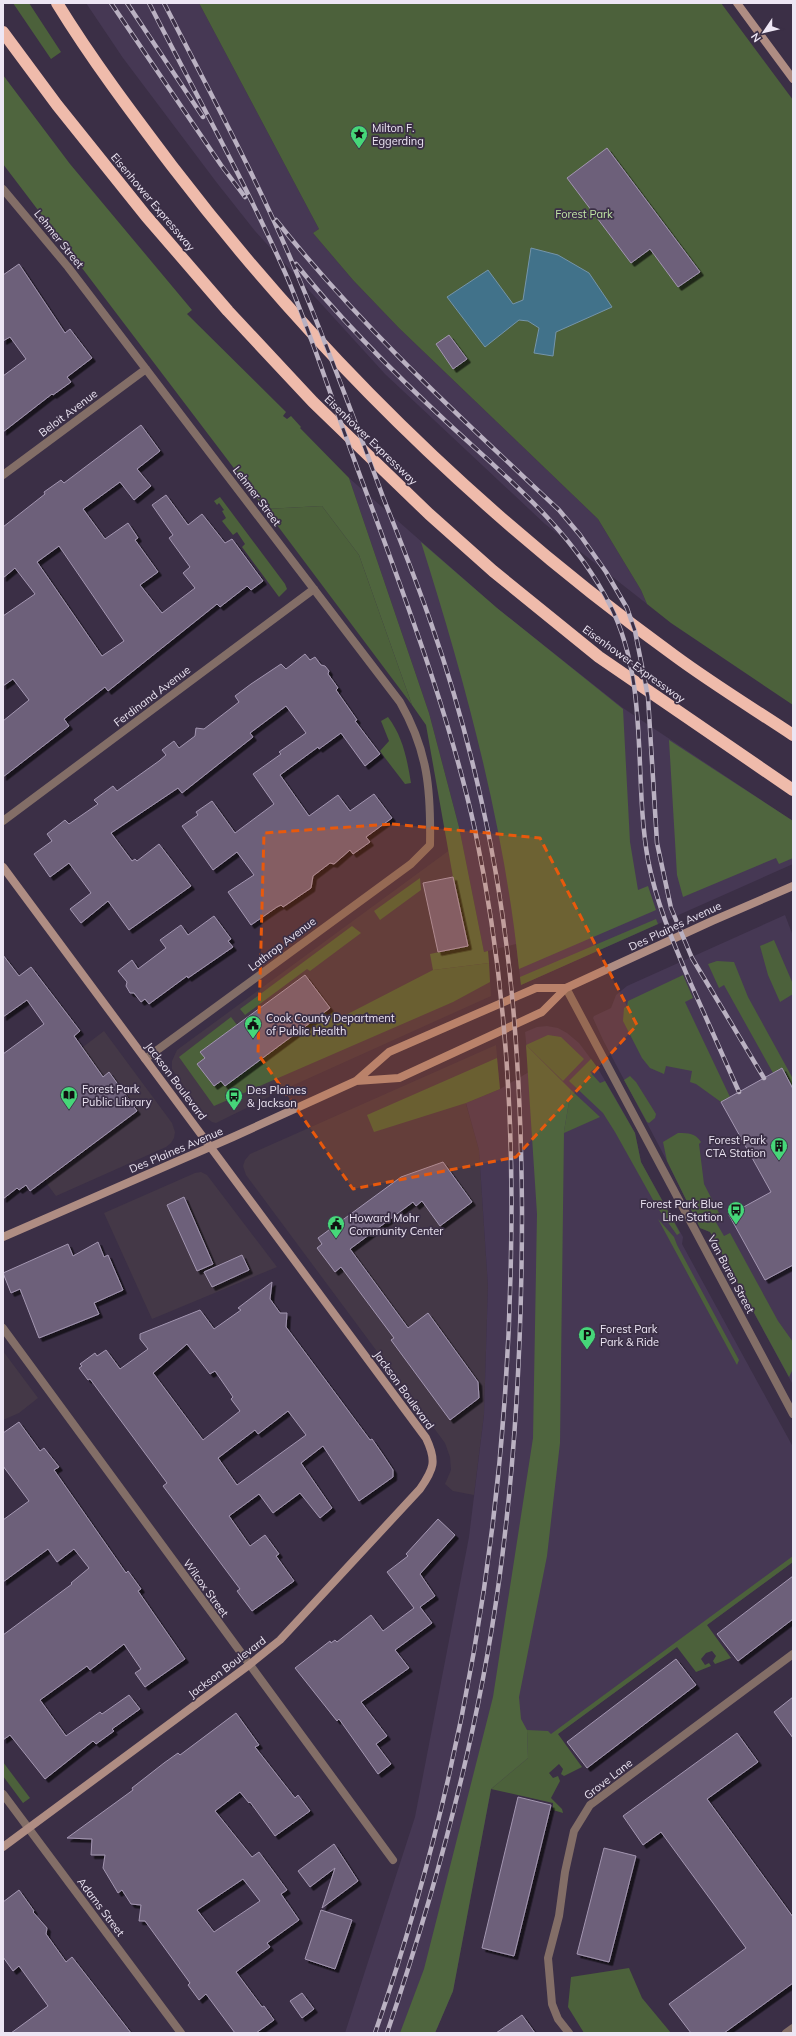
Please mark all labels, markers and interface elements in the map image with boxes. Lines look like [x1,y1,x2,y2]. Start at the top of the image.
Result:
north arrow [744,12,784,52]
text: N [748,30,764,45]
place label: Milton F. Eggerding [372,121,424,148]
place icon: Milton F. Eggerding [349,124,369,149]
street label: Eisenhower Expressway [108,150,198,254]
street label: Lehmer Street [31,207,87,271]
park label: Forest Park [555,207,613,221]
street label: Beloit Avenue [36,386,100,440]
street label: Eisenhower Expressway [322,392,420,488]
street label: Lehmer Street [230,463,284,529]
street label: Eisenhower Expressway [580,622,688,706]
street label: Ferdinand Avenue [111,663,193,729]
street label: Des Plaines Avenue [626,898,724,954]
street label: Lathrop Avenue [245,914,319,974]
place label: Cook County Department of Public Health [266,1011,395,1038]
public building icon: Cook County Department of Public Health [243,1014,263,1039]
street label: Jackson Boulevard [142,1039,210,1123]
place label: Forest Park Public Library [82,1082,152,1109]
place label: Des Plaines & Jackson [247,1083,306,1110]
library icon: Forest Park Public Library [59,1085,79,1110]
bus stop icon: Des Plaines & Jackson [224,1086,244,1111]
street label: Des Plaines Avenue [127,1124,225,1176]
place label: Forest Park CTA Station [705,1133,766,1160]
building icon: Forest Park CTA Station [769,1136,789,1161]
place label: Forest Park Blue Line Station [640,1197,723,1224]
bus stop icon: Forest Park Blue Line Station [726,1200,746,1225]
place label: Howard Mohr Community Center [349,1211,443,1238]
public building icon: Howard Mohr Community Center [326,1214,346,1239]
street label: Van Buren Street [705,1233,758,1316]
place label: Forest Park Park & Ride [600,1322,659,1349]
parking icon: Forest Park Park & Ride [577,1325,597,1350]
street label: Jackson Boulevard [371,1348,437,1432]
street label: Wilcox Street [180,1556,232,1620]
street label: Jackson Boulevard [185,1633,269,1701]
street label: Grove Lane [581,1756,635,1802]
street label: Adams Street [74,1875,128,1939]

